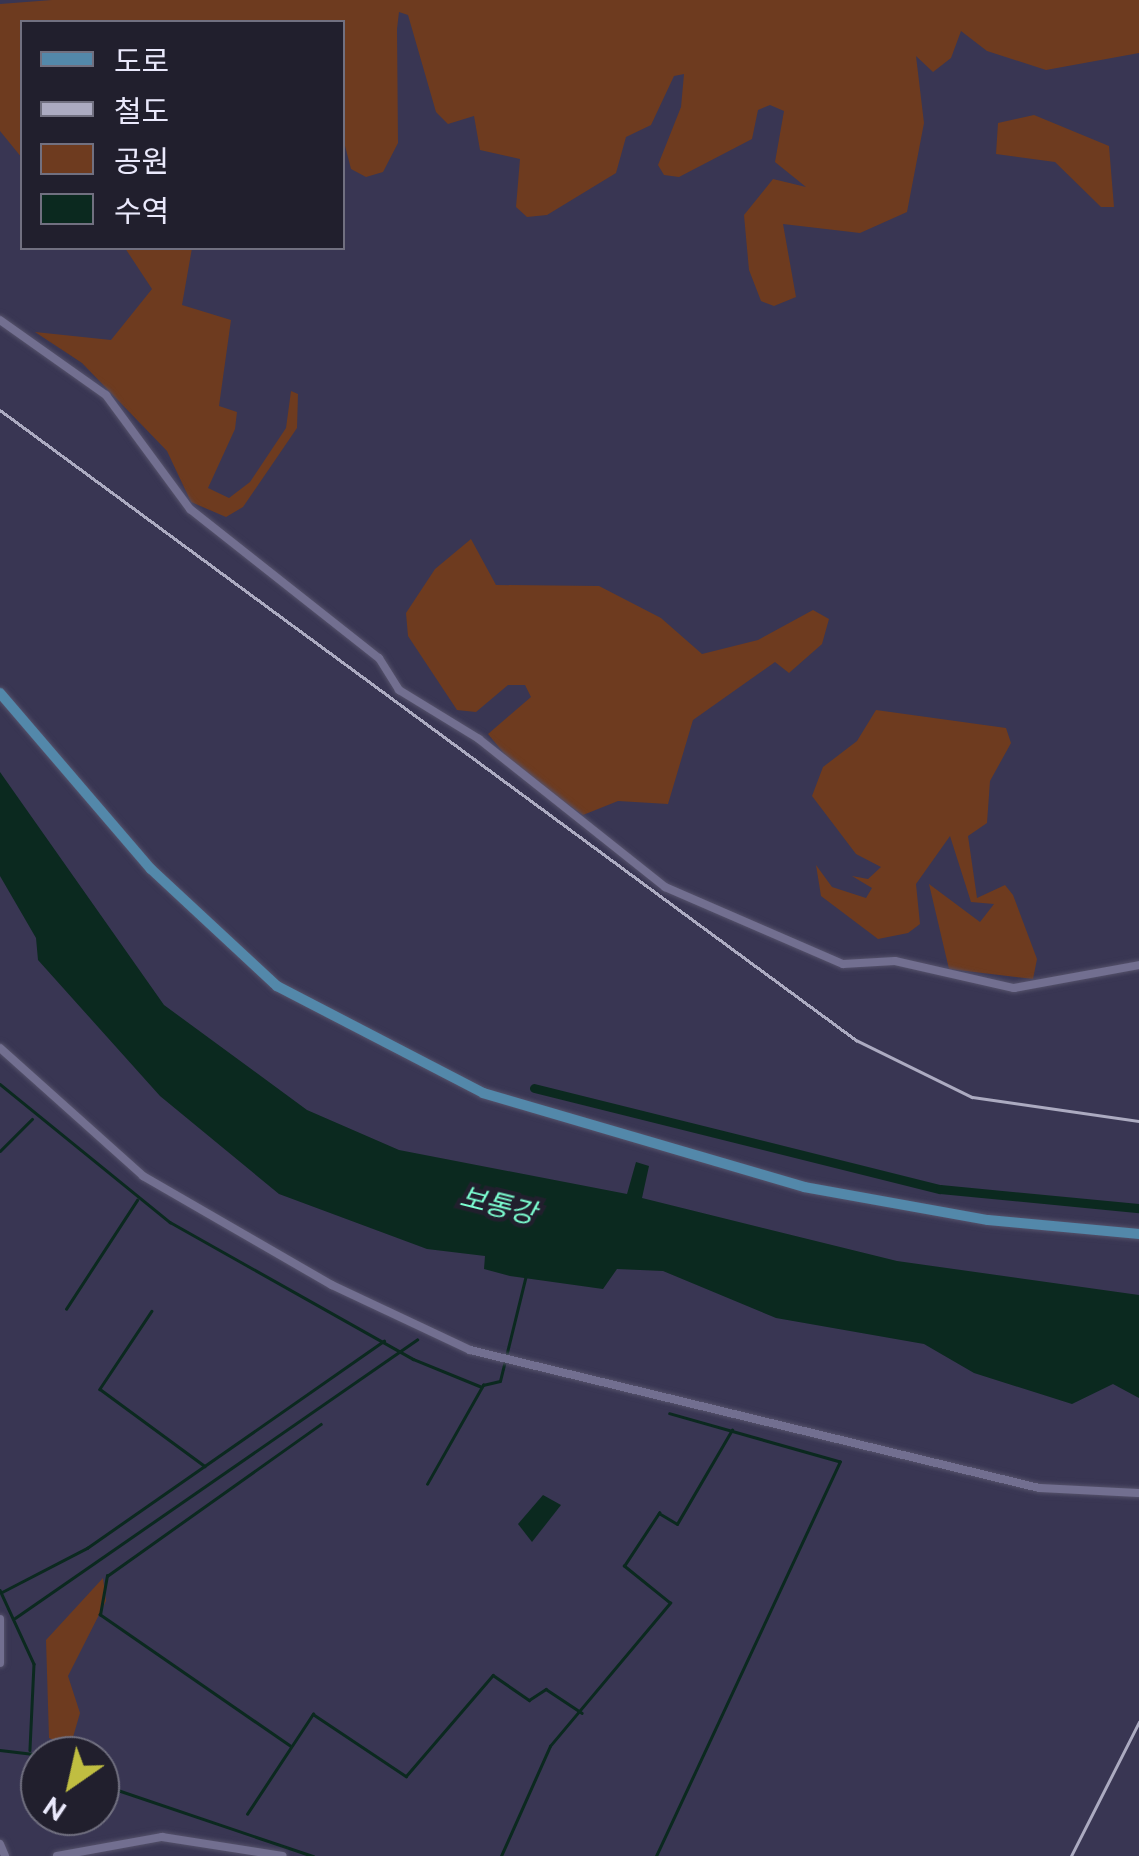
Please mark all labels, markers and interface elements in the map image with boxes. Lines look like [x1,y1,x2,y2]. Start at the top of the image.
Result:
legend [20,20,345,250]
text: 도로 [114,44,169,78]
text: 철도 [114,94,169,128]
text: 공원 [114,144,169,178]
text: 수역 [114,194,169,228]
water label: 보통강 [456,1179,540,1231]
north arrow [20,1736,120,1836]
text: N [37,1791,71,1828]

